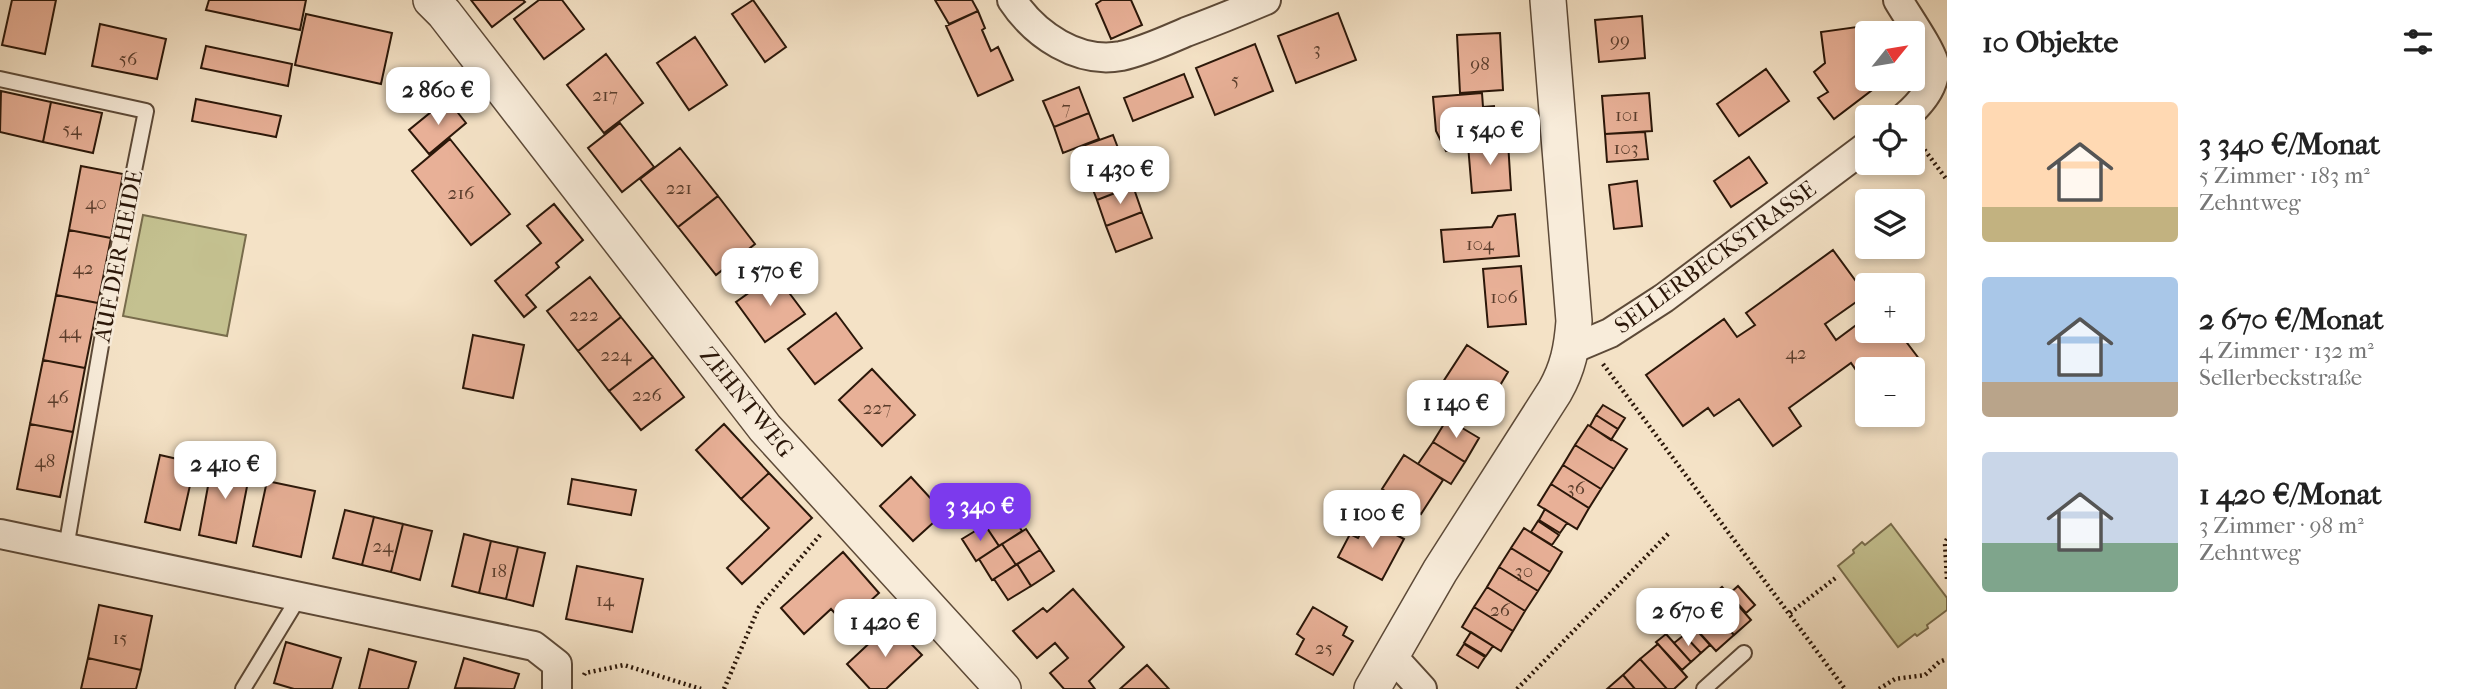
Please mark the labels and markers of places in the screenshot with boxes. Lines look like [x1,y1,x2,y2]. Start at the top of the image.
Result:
pin: 2 860 € [373,68,503,127]
pin: 1 540 € [1425,108,1555,167]
pin: 1 430 € [1055,146,1185,206]
pin: 1 570 € [705,248,835,308]
pin: 1 140 € [1391,380,1521,440]
pin: 2 410 € [160,442,290,501]
pin: 3 340 € [915,484,1045,543]
pin: 1 100 € [1307,490,1437,550]
pin: 2 670 € [1623,588,1753,648]
pin: 1 420 € [820,600,950,659]

